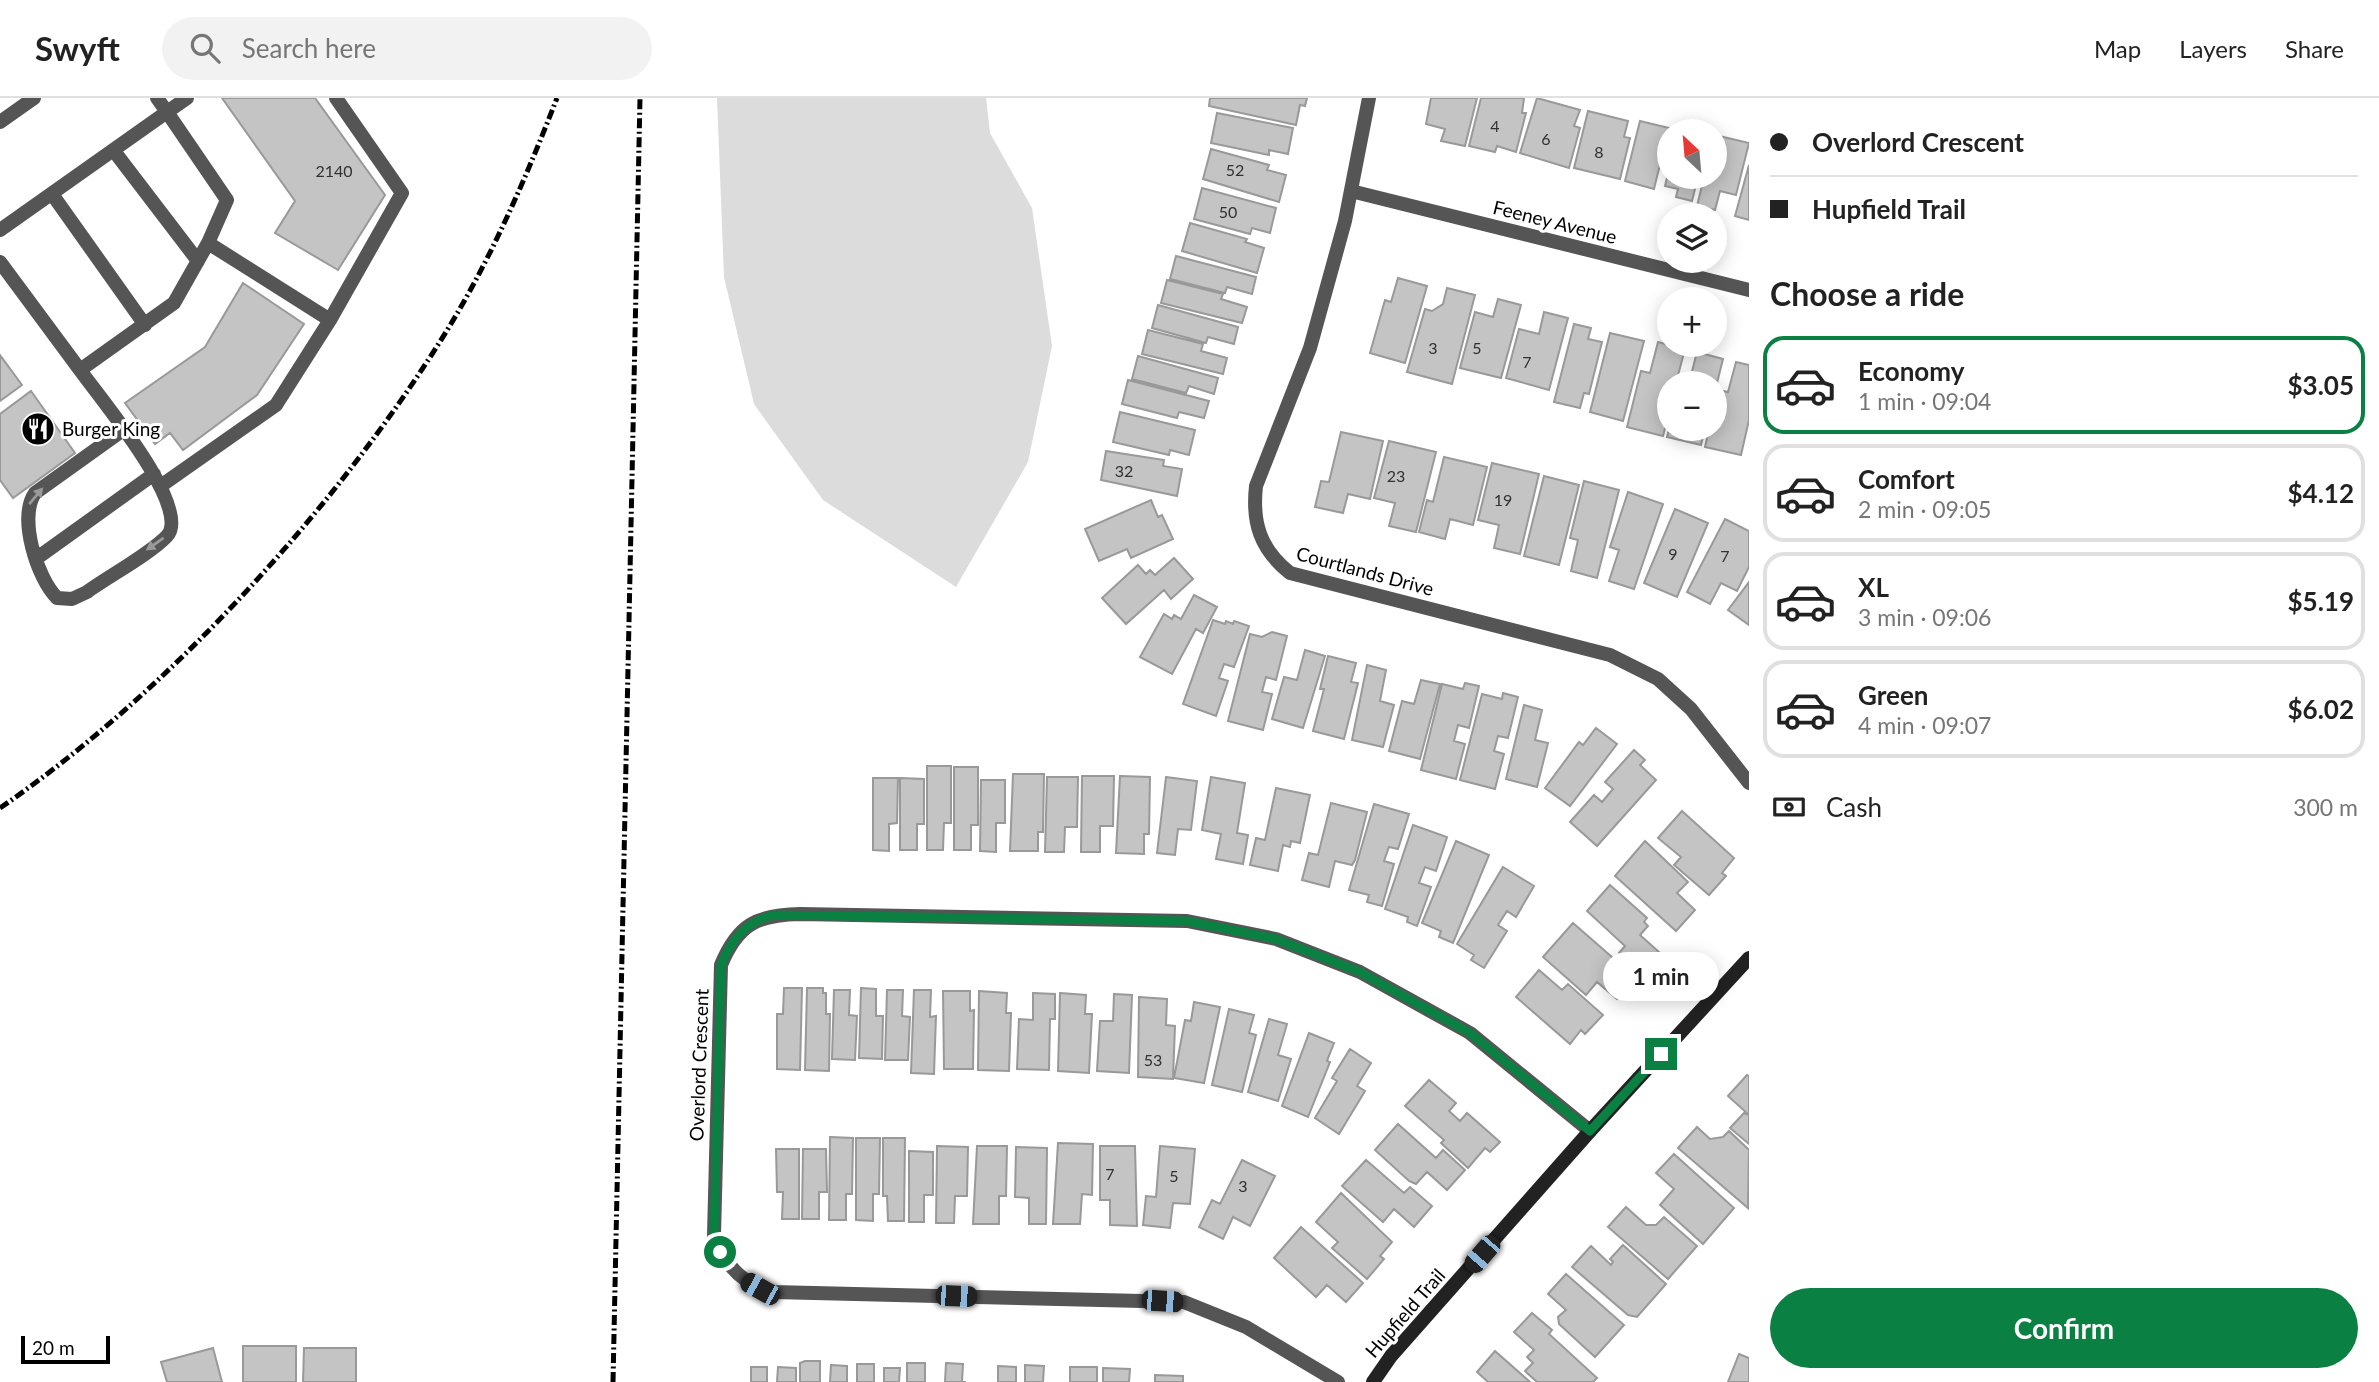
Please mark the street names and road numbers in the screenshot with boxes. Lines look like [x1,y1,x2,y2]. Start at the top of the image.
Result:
street label: Feeney Avenue [1491,195,1619,248]
street label: Courtlands Drive [1294,541,1436,600]
street label: Overlord Crescent [684,988,713,1142]
street label: Hupfield Trail [1360,1264,1449,1362]

